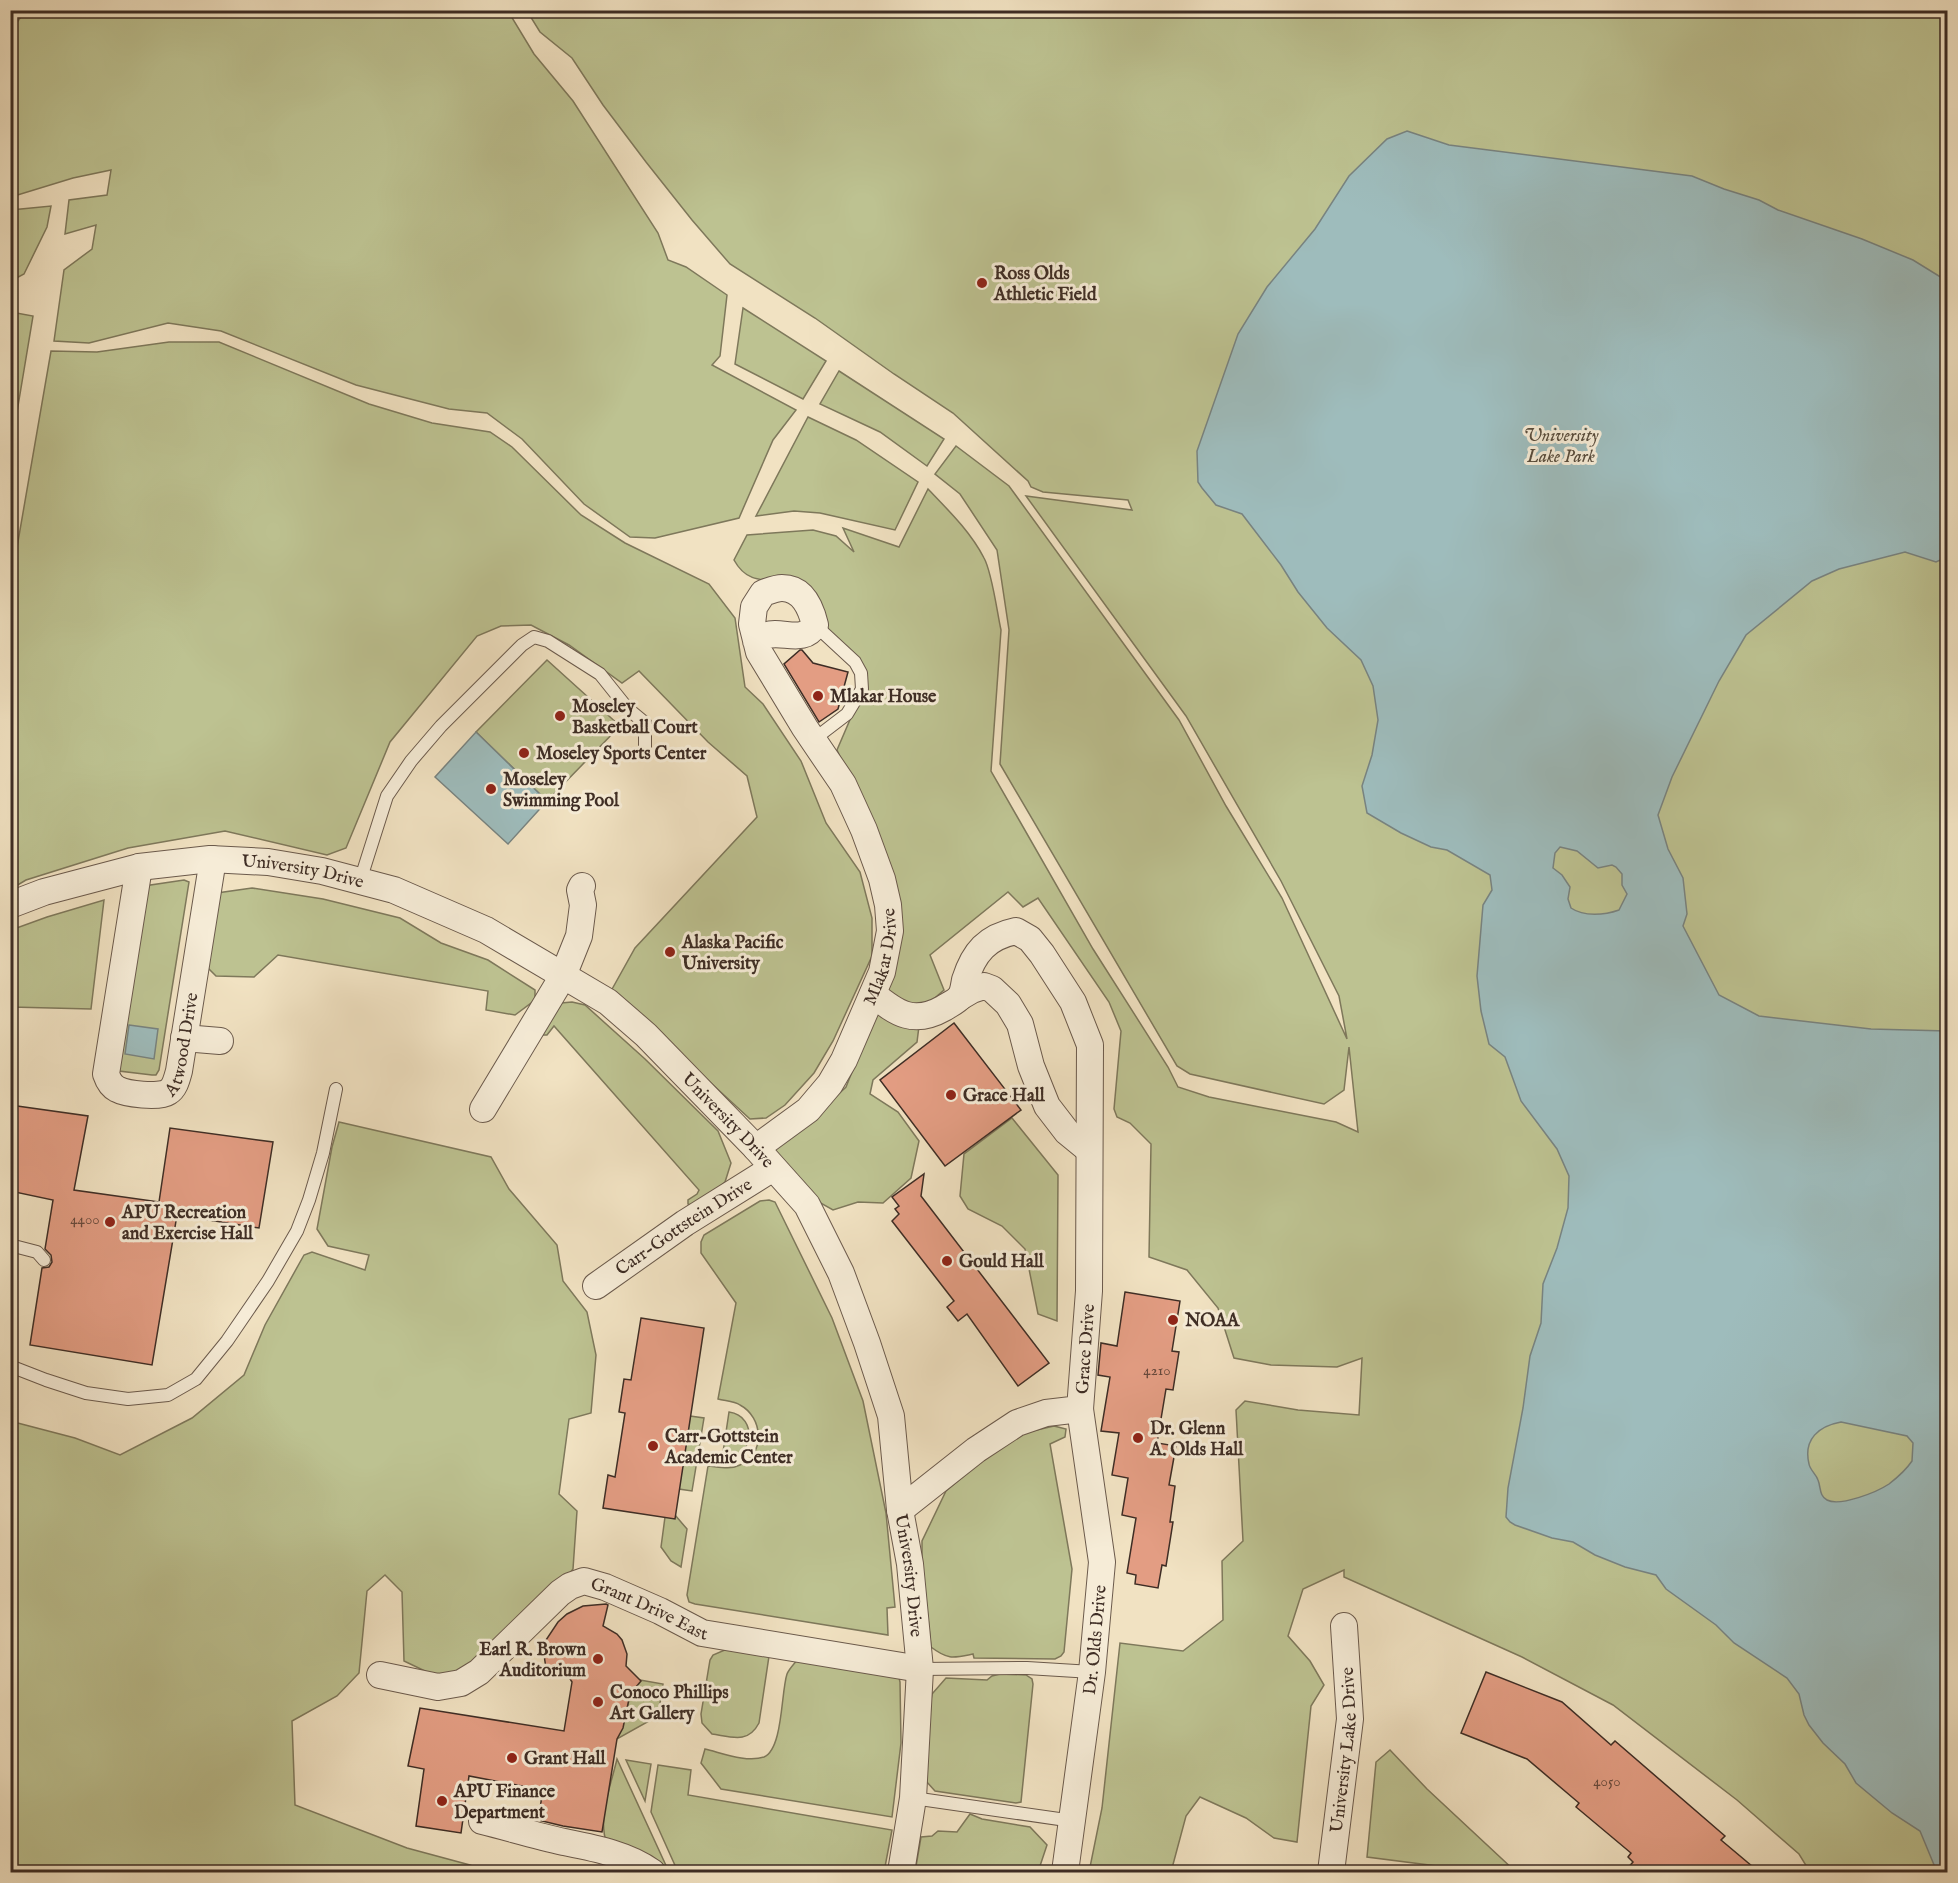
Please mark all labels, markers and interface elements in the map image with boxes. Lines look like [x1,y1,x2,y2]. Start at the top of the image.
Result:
place label: Ross Olds Athletic Field [993,263,1097,307]
marker: Ross Olds Athletic Field [975,276,989,290]
park label: University Lake Park [1523,425,1599,469]
place label: Mlakar House [830,686,937,709]
marker: Mlakar House [811,689,825,703]
place label: Moseley Basketball Court [572,696,699,740]
marker: Moseley Basketball Court [553,709,567,723]
place label: Moseley Sports Center [536,743,707,766]
marker: Moseley Sports Center [517,746,531,760]
place label: Moseley Swimming Pool [503,769,620,813]
marker: Moseley Swimming Pool [484,782,498,796]
street label: University Drive [241,851,366,895]
street label: Mlakar Drive [859,907,903,1009]
place label: Alaska Pacific University [681,932,784,976]
marker: Alaska Pacific University [663,945,677,959]
street label: Atwood Drive [159,991,204,1103]
street label: University Drive [676,1068,779,1173]
place label: Grace Hall [963,1085,1046,1108]
marker: Grace Hall [944,1088,958,1102]
street label: Carr-Gottstein Drive [612,1174,757,1282]
place label: APU Recreation and Exercise Hall [121,1202,254,1246]
house number: 4400 [70,1210,100,1229]
marker: APU Recreation and Exercise Hall [103,1215,117,1229]
place label: Gould Hall [959,1251,1045,1274]
marker: Gould Hall [940,1254,954,1268]
street label: Grace Drive [1072,1303,1101,1395]
place label: NOAA [1184,1310,1240,1333]
marker: NOAA [1166,1313,1180,1327]
house number: 4210 [1143,1361,1171,1380]
place label: Dr. Glenn A. Olds Hall [1149,1418,1244,1462]
place label: Carr-Gottstein Academic Center [664,1426,793,1470]
marker: Dr. Glenn A. Olds Hall [1131,1431,1145,1445]
marker: Carr-Gottstein Academic Center [646,1439,660,1453]
street label: University Drive [888,1512,927,1638]
street label: Grant Drive East [588,1573,709,1647]
street label: Dr. Olds Drive [1079,1584,1113,1696]
place label: Earl R. Brown Auditorium [479,1639,586,1683]
marker: Earl R. Brown Auditorium [591,1652,605,1666]
street label: University Lake Drive [1326,1666,1363,1834]
place label: Conoco Phillips Art Gallery [609,1682,729,1726]
marker: Conoco Phillips Art Gallery [591,1695,605,1709]
place label: Grant Hall [524,1748,607,1771]
marker: Grant Hall [505,1751,519,1765]
house number: 4050 [1593,1772,1621,1791]
place label: APU Finance Department [453,1781,556,1825]
marker: APU Finance Department [435,1794,449,1808]

